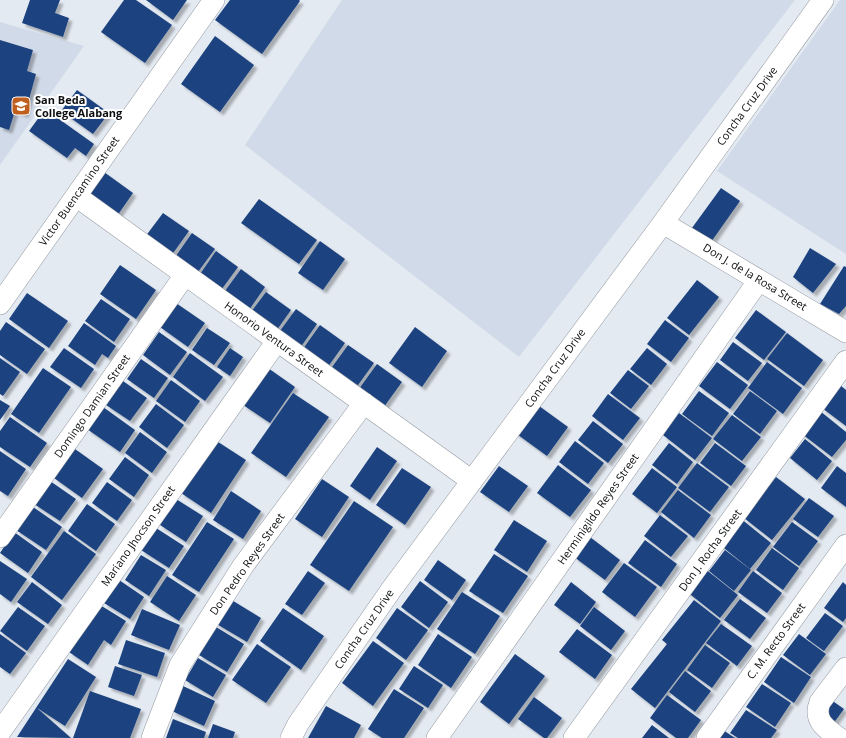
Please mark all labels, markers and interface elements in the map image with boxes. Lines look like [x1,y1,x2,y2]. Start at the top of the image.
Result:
street label: Concha Cruz Drive [713,63,780,148]
place label: San Beda College Alabang [35,92,123,120]
school or university icon: San Beda College Alabang [10,95,32,117]
street label: Victor Buencamino Street [35,133,122,248]
street label: Don J. de la Rosa Street [700,240,810,314]
street label: Honorio Ventura Street [222,297,327,380]
street label: Concha Cruz Drive [521,325,588,410]
street label: Domingo Damian Street [50,351,133,460]
street label: Herminigildo Reyes Street [553,450,642,567]
street label: Mariano Jhocson Street [97,482,178,589]
street label: Don J. Rocha Street [675,506,745,594]
street label: Don Pedro Reyes Street [206,510,288,618]
street label: Concha Cruz Drive [330,586,397,672]
street label: C. M. Recto Street [743,600,808,682]

